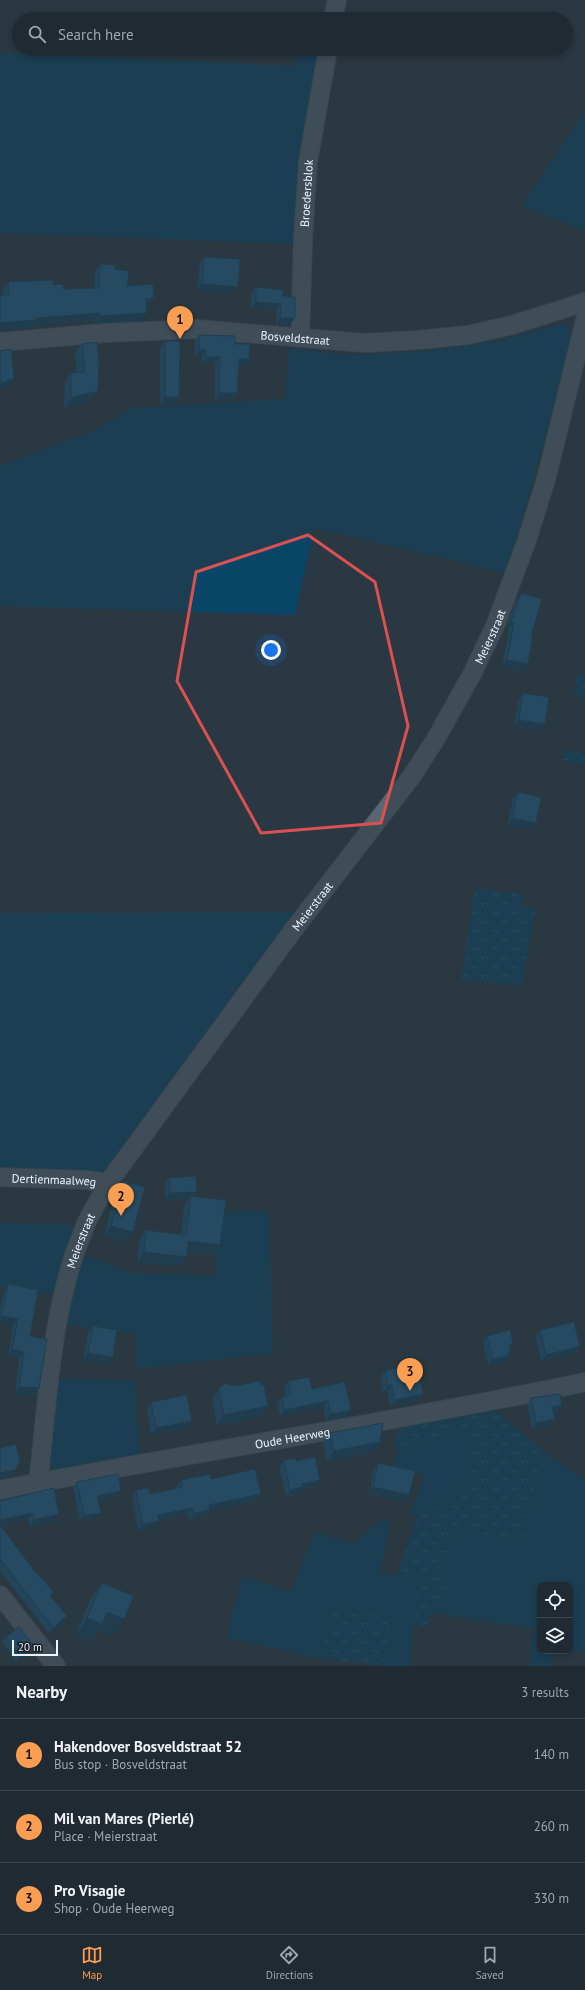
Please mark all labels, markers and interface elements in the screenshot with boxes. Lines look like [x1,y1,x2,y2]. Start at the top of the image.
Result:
search box [12,12,573,56]
icon: search [26,23,48,45]
text: Search here [58,25,134,44]
street label: Broedersblok [296,159,316,227]
pin: 1 [167,306,193,339]
street label: Bosveldstraat [260,327,330,348]
street label: Meierstraat [471,607,508,666]
your location [261,640,281,660]
street label: Meierstraat [288,878,336,934]
street label: Dertienmaalweg [11,1170,97,1189]
pin: 2 [108,1183,134,1216]
street label: Meierstraat [63,1210,98,1270]
pin: 3 [397,1358,423,1391]
street label: Oude Heerweg [254,1423,331,1451]
map controls [537,1582,573,1654]
button: locate [537,1582,573,1618]
button: layers [537,1618,573,1654]
scale bar [12,1638,58,1657]
text: 20 m [18,1640,42,1654]
text: Nearby [16,1681,67,1703]
text: 3 results [521,1684,569,1701]
text: Hakendover Bosveldstraat 52 [54,1737,242,1756]
text: 1 [25,1746,33,1763]
text: 140 m [534,1746,569,1763]
text: Bus stop · Bosveldstraat [54,1756,187,1773]
text: Mil van Mares (Pierlé) [54,1809,194,1828]
text: 2 [25,1818,33,1835]
text: 260 m [534,1818,569,1835]
text: Place · Meierstraat [54,1828,157,1845]
text: Pro Visagie [54,1881,125,1900]
text: 3 [25,1890,33,1907]
text: 330 m [534,1890,569,1907]
text: Shop · Oude Heerweg [54,1900,174,1917]
tab: Map [81,1944,103,1982]
tab: Directions [266,1944,313,1982]
tab: Saved [476,1944,504,1982]

